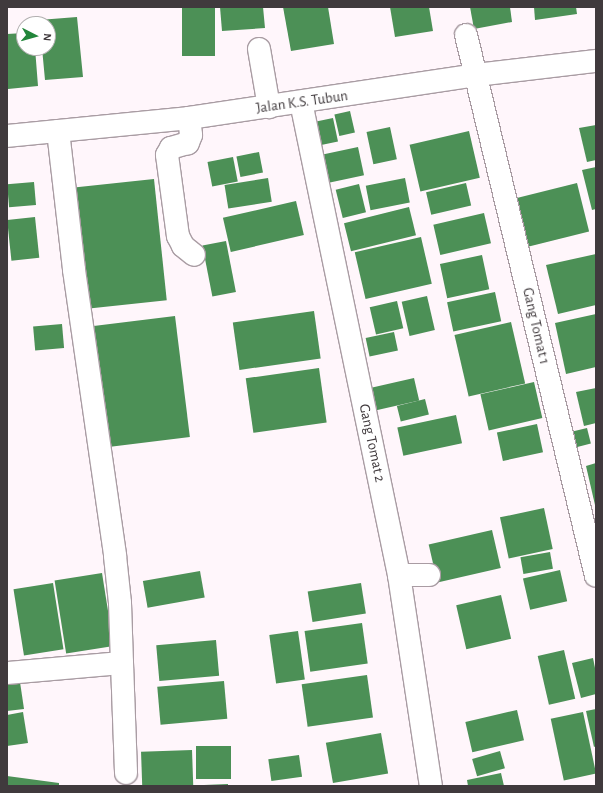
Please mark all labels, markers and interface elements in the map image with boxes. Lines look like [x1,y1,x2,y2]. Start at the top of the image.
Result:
north arrow [16,16,56,56]
text: N [42,33,53,42]
street label: Jalan K.S. Tubun [255,87,349,117]
street label: Gang Tomat 1 [518,286,554,366]
street label: Gang Tomat 2 [355,402,389,484]

